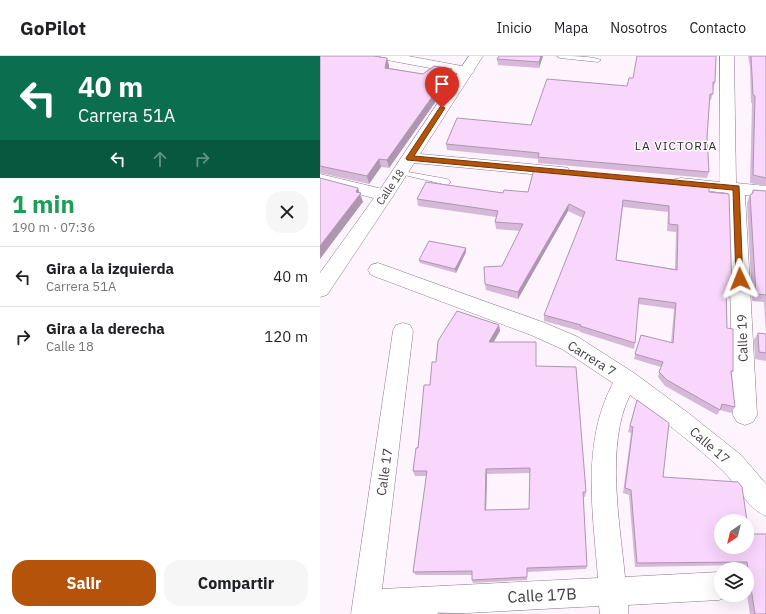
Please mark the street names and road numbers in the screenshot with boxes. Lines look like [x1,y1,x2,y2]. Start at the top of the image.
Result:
street label: Calle 18 [373,166,407,208]
street label: Calle 19 [733,314,752,362]
street label: Carrera 7 [564,337,619,380]
street label: Calle 17 [686,423,733,467]
street label: Calle 17 [373,447,396,497]
street label: Calle 17B [507,583,577,607]

